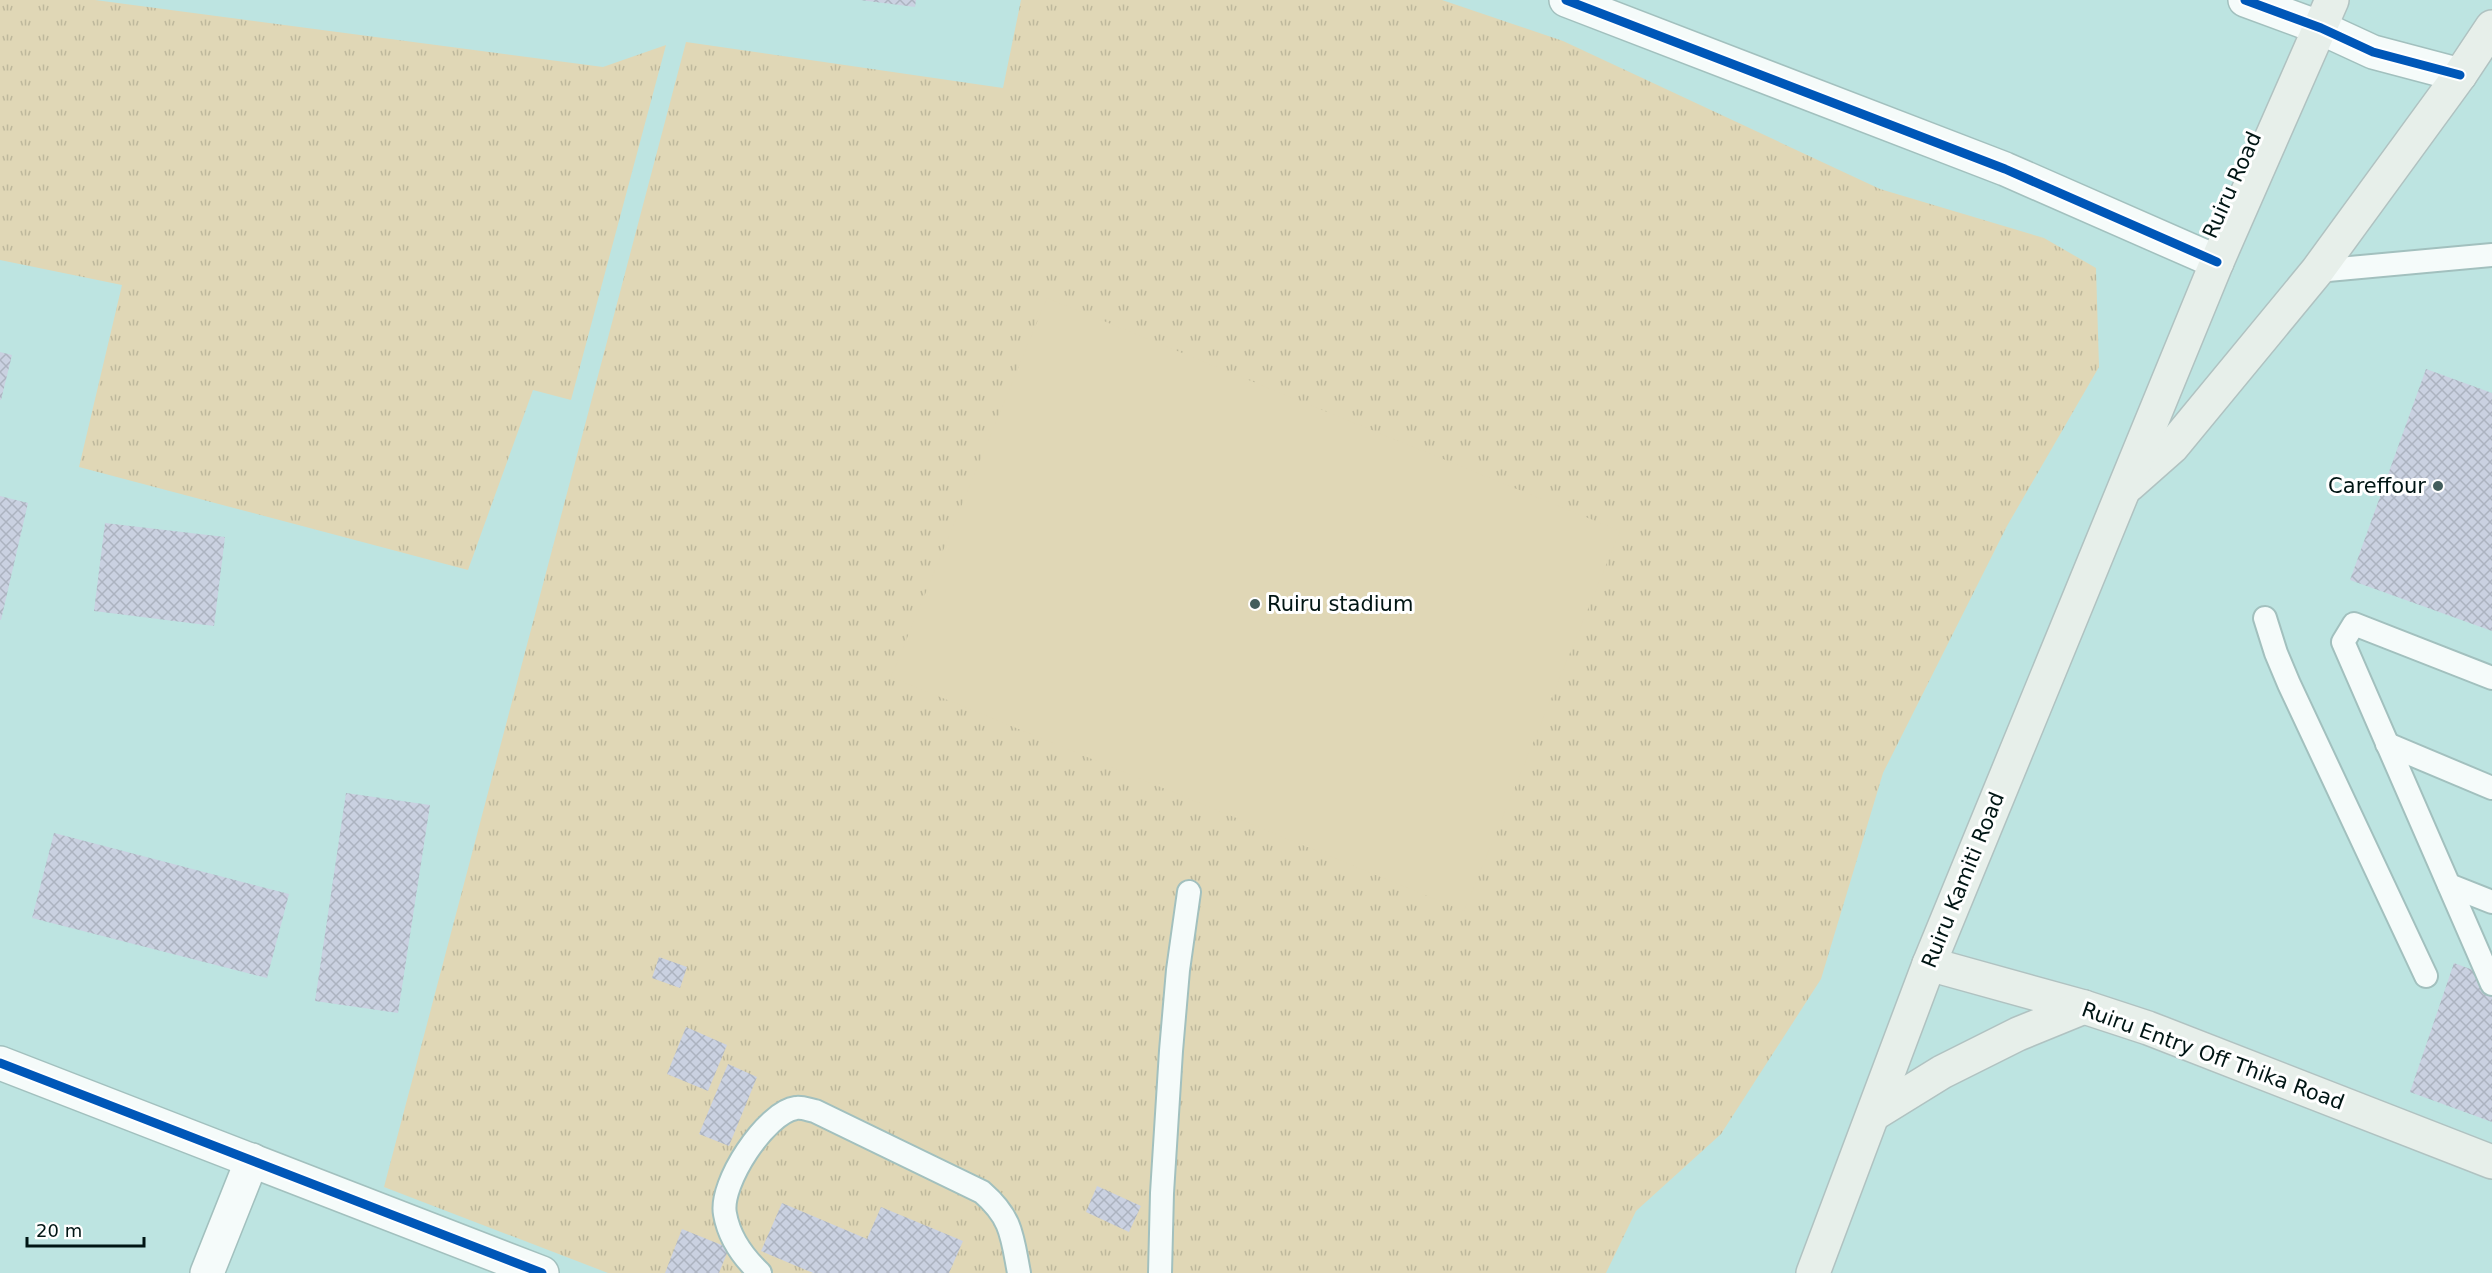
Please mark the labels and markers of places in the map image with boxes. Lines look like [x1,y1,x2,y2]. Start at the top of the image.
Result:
place label: Careffour [2328,474,2426,498]
marker: Careffour [2431,479,2445,493]
place label: Ruiru stadium [1267,592,1413,616]
marker: Ruiru stadium [1248,597,1262,611]

